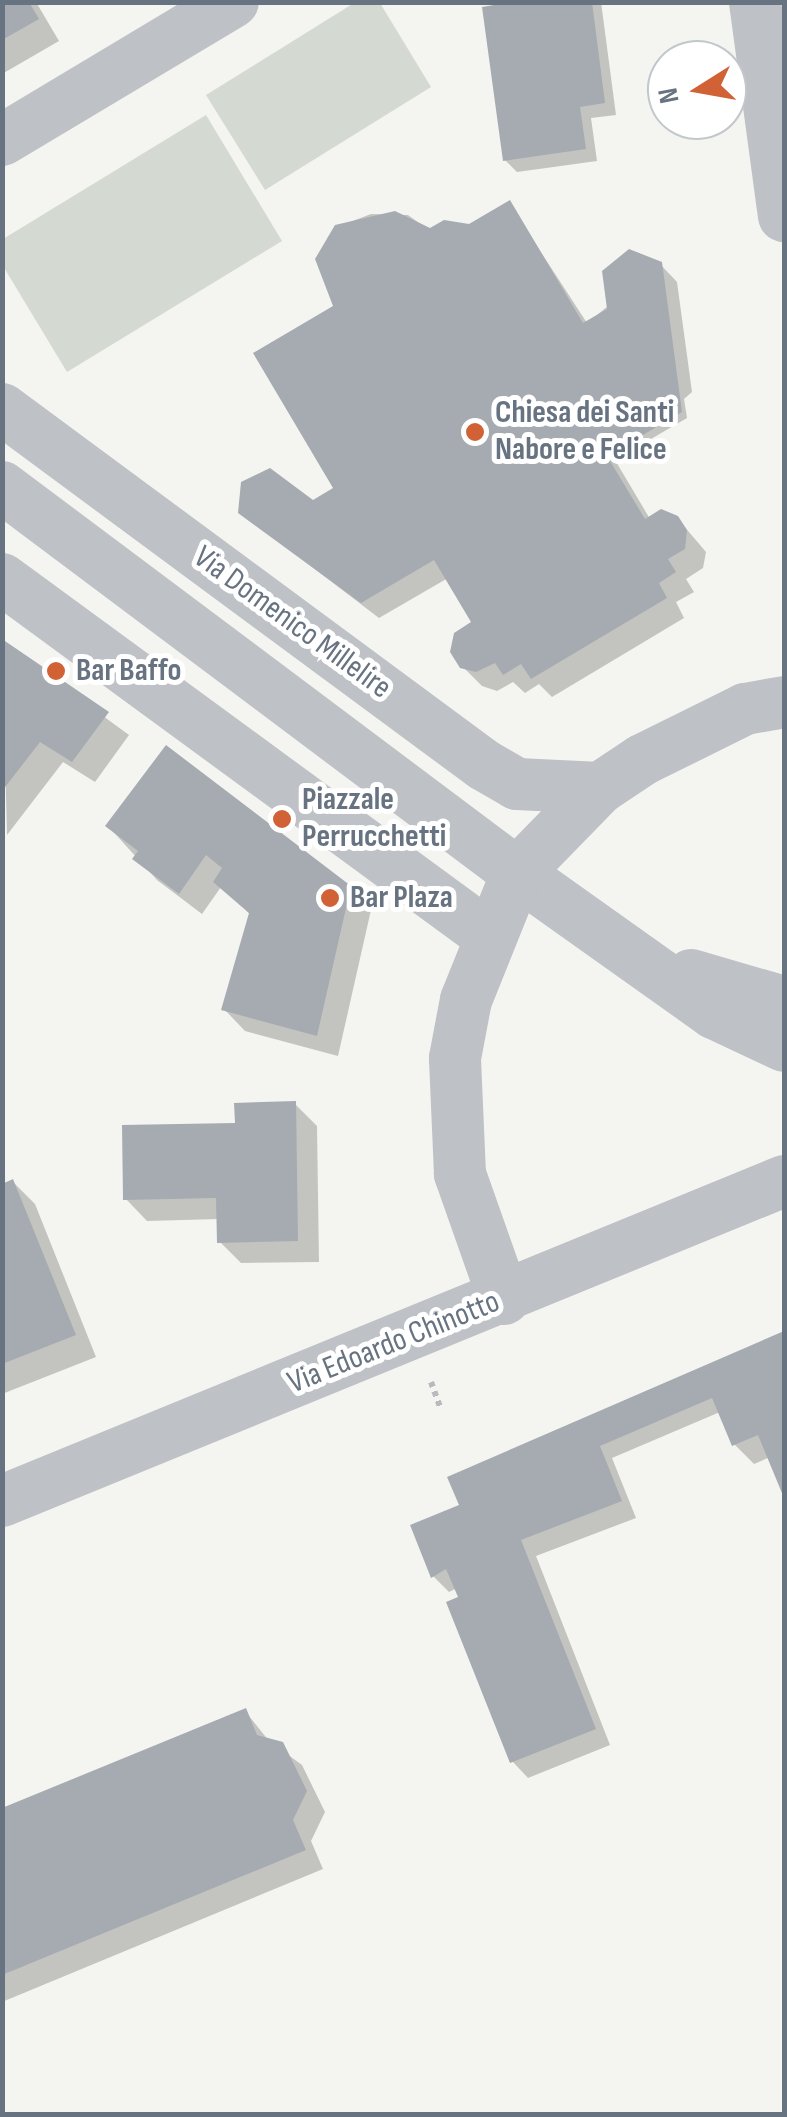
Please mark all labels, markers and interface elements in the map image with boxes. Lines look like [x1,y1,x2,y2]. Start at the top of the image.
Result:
north arrow [647,40,747,140]
text: N [651,85,687,106]
place label: Chiesa dei Santi Nabore e Felice [495,395,674,470]
marker: Chiesa dei Santi Nabore e Felice [464,421,486,443]
street label: Via Domenico Millelire [186,538,398,708]
place label: Bar Baffo [76,652,181,690]
marker: Bar Baffo [45,660,67,682]
place label: Piazzale Perrucchetti [302,782,446,857]
marker: Piazzale Perrucchetti [271,808,293,830]
place label: Bar Plaza [350,879,453,917]
marker: Bar Plaza [319,887,341,909]
street label: Via Edoardo Chinotto [283,1283,505,1403]

